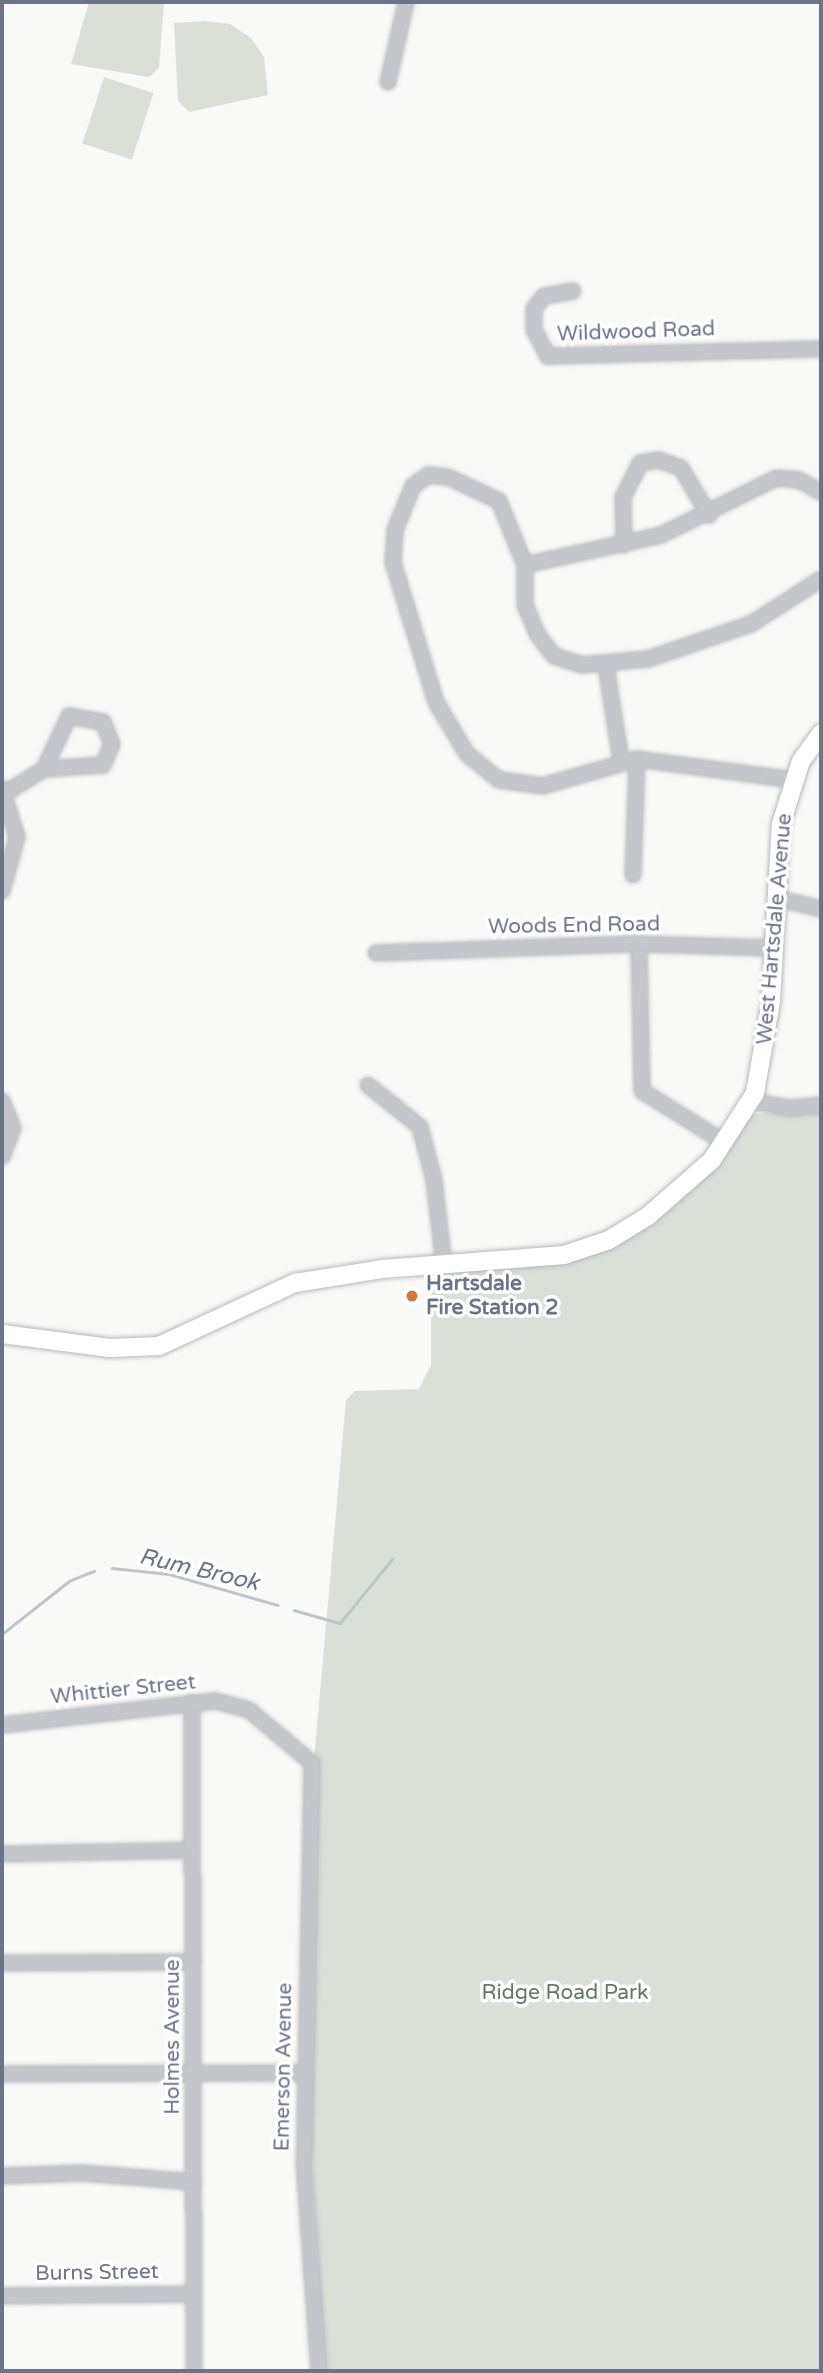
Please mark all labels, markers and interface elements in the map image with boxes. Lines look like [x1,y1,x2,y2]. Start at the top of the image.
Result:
street label: Wildwood Road [556,317,716,347]
street label: West Hartsdale Avenue [752,812,798,1046]
street label: Woods End Road [488,912,660,940]
place label: Hartsdale Fire Station 2 [426,1271,558,1321]
marker: Hartsdale Fire Station 2 [404,1288,420,1304]
water label: Rum Brook [136,1543,262,1597]
street label: Whittier Street [49,1670,197,1710]
street label: Holmes Avenue [160,1959,186,2115]
park label: Ridge Road Park [481,1980,649,2006]
street label: Emerson Avenue [270,1982,298,2152]
street label: Burns Street [35,2259,159,2287]

